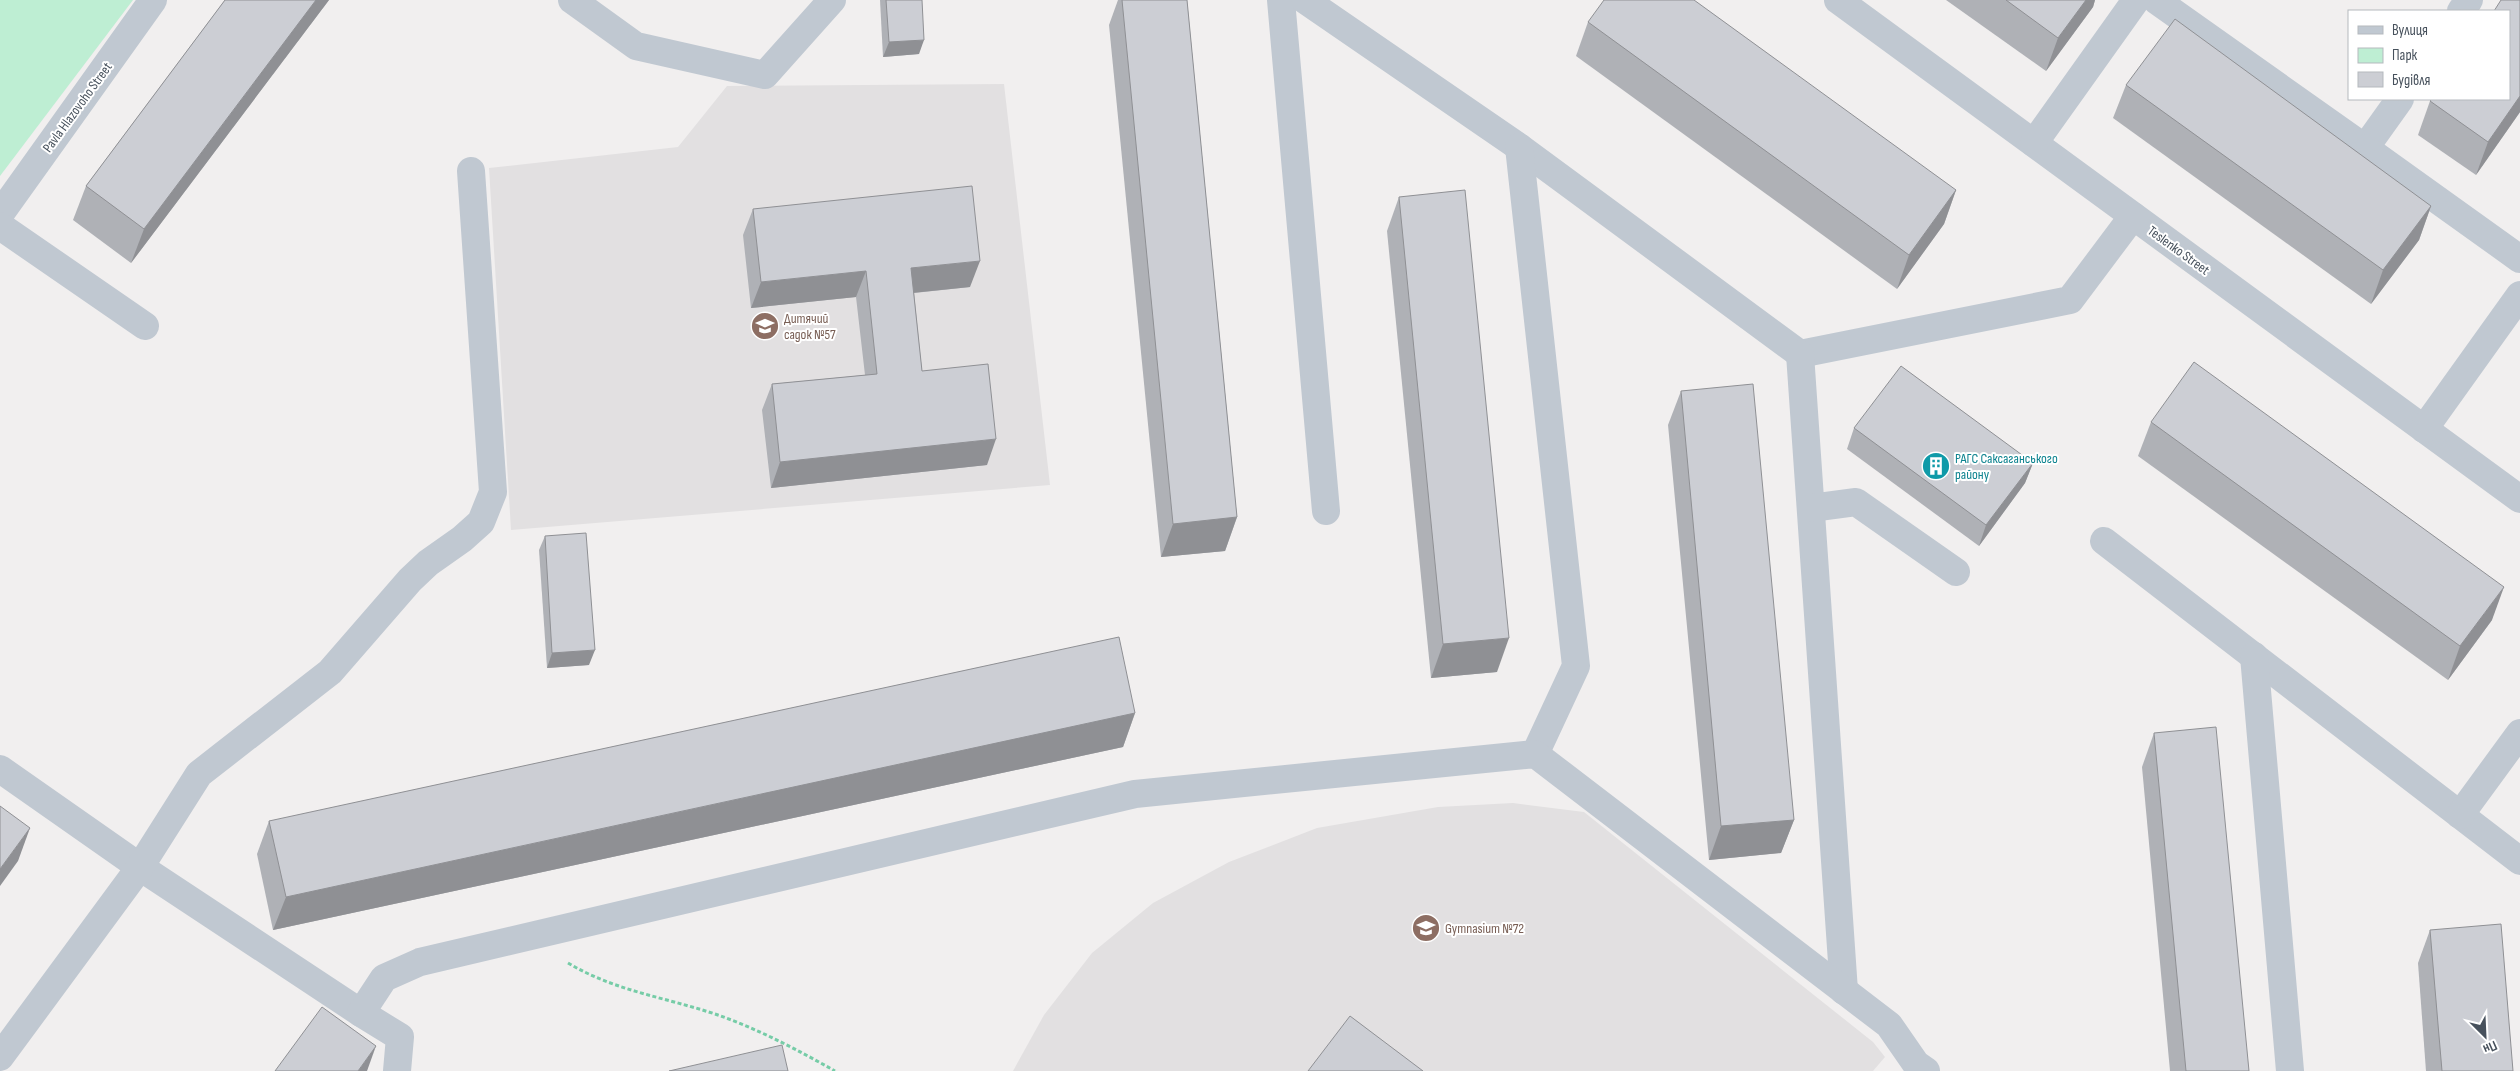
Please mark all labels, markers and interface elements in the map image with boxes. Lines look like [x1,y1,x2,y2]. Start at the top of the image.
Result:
legend [2348,10,2510,100]
text: Вулиця [2392,21,2428,40]
text: Парк [2392,46,2418,65]
street label: Pavla Hlazovoho Street [39,59,116,156]
text: Будівля [2392,71,2431,90]
street label: Teslenko Street [2144,222,2213,279]
place label: Дитячий садок №57 [784,310,836,343]
school or university icon: Дитячий садок №57 [750,311,780,341]
place label: РАГС Саксаганського району [1955,450,2058,483]
building icon: РАГС Саксаганського району [1921,451,1951,481]
school or university icon: Gymnasium №72 [1411,913,1441,943]
place label: Gymnasium №72 [1445,920,1524,937]
north arrow [2460,1011,2510,1061]
text: Пн [2480,1037,2500,1058]

